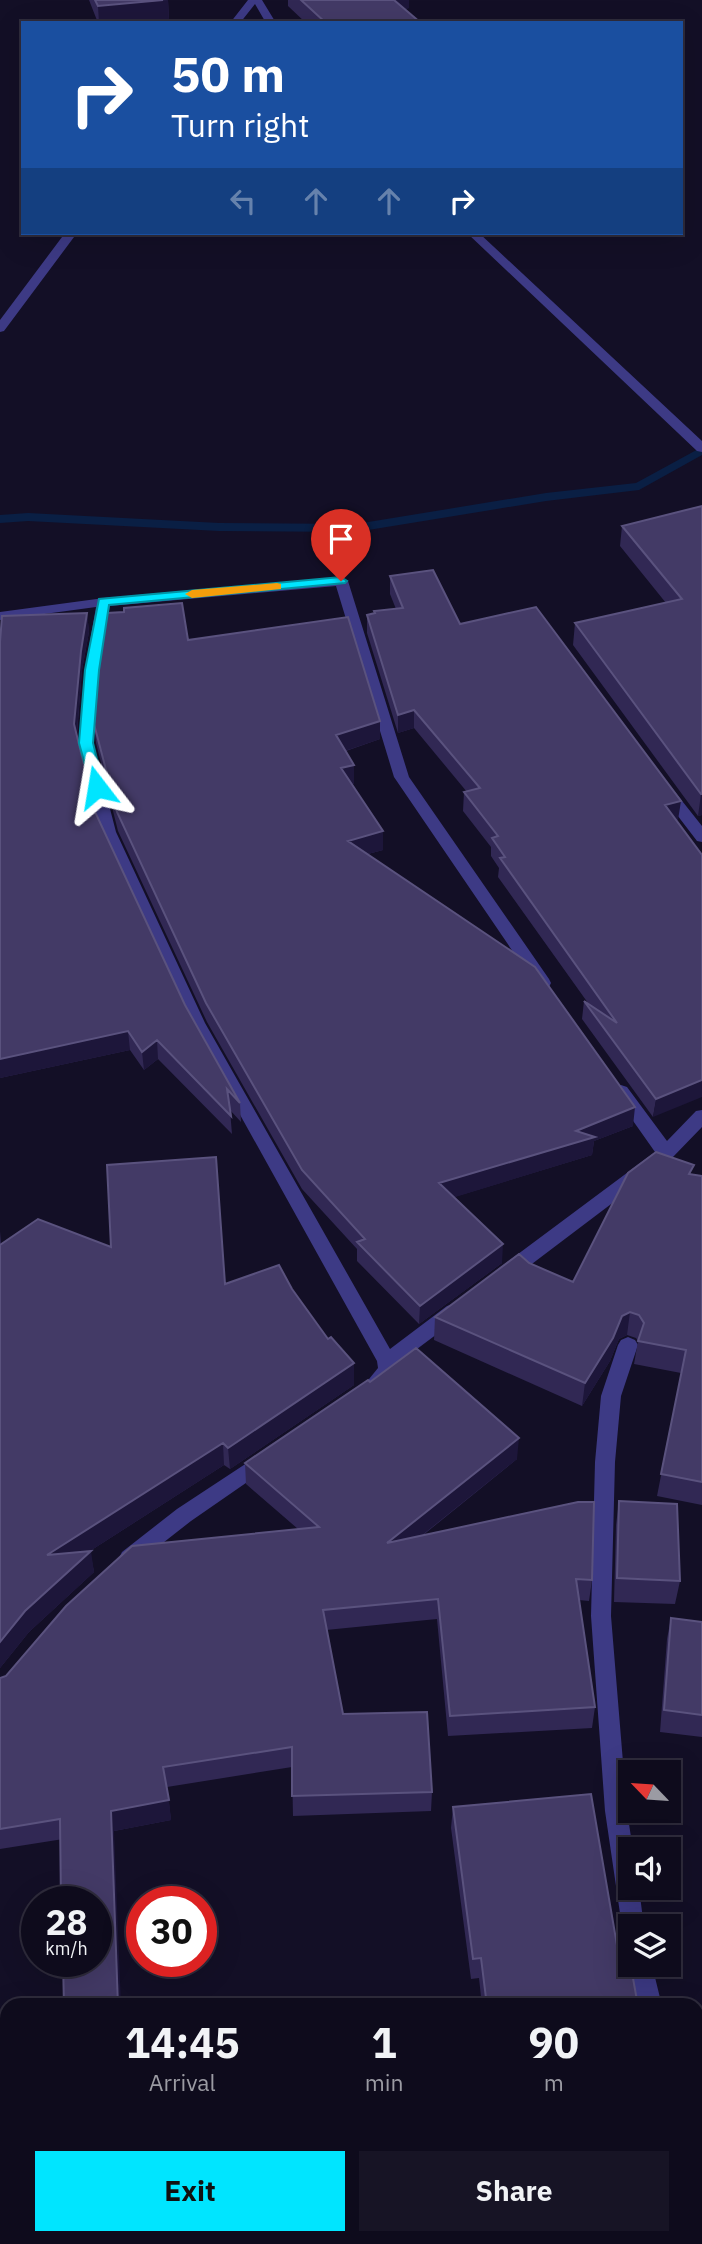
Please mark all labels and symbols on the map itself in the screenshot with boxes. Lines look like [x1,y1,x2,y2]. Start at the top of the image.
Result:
pin [311,509,371,581]
position arrow [60,750,134,824]
north arrow [618,1760,681,1824]
speed limit sign: 30 [126,1886,217,1977]

